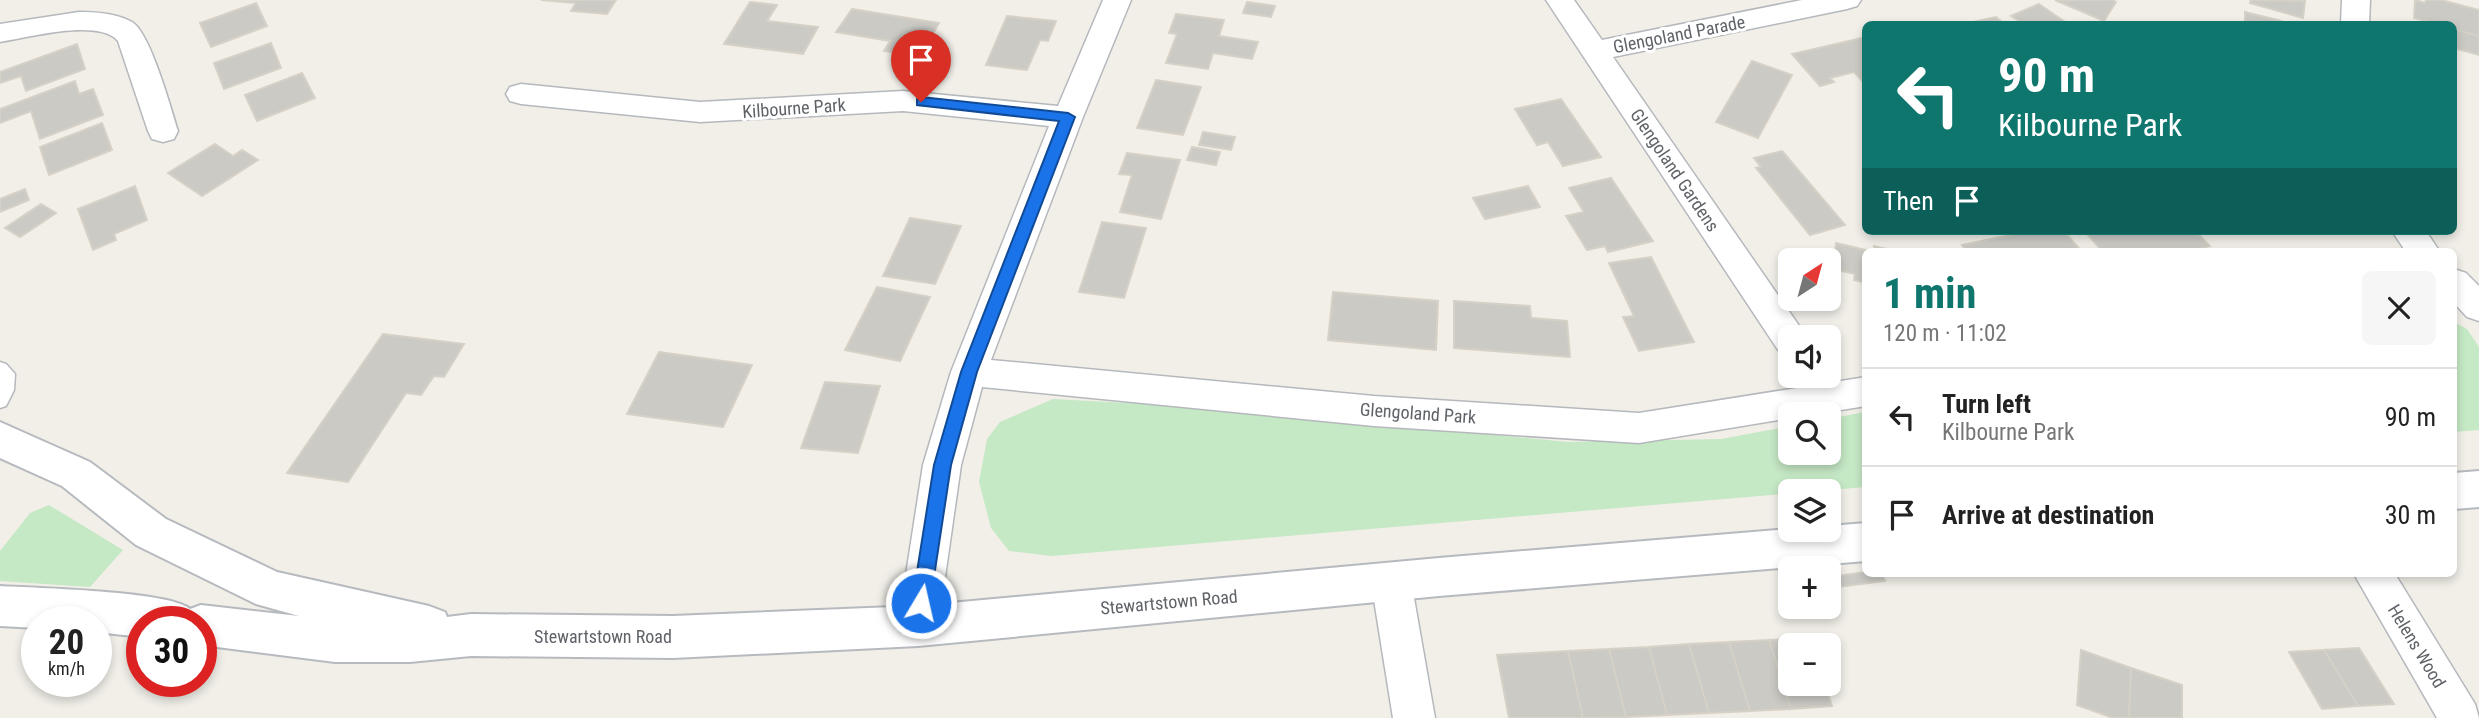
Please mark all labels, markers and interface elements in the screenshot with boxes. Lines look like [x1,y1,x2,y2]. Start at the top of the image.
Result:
street label: Glengoland Parade [1611,11,1747,57]
pin [891,30,951,102]
icon: arrive [902,41,940,79]
text: 90 m [1998,47,2095,104]
icon: left [1883,49,1974,140]
street label: Kilbourne Park [742,94,846,122]
street label: Glengoland Gardens [1626,105,1724,235]
text: Kilbourne Park [1998,106,2182,144]
icon: arrive [1948,182,1986,220]
text: Then [1883,186,1934,216]
north arrow [1778,248,1841,312]
map controls [1778,248,1841,696]
text: 1 min [1883,269,1976,318]
button: close [2362,271,2436,345]
text: 120 m · 11:02 [1883,320,2007,347]
button: sound [1778,325,1841,388]
text: Turn left [1942,389,2031,419]
street label: Glengoland Park [1359,398,1477,428]
icon: left [1883,398,1921,436]
button: search [1778,402,1841,465]
text: 90 m [2385,402,2436,432]
text: Kilbourne Park [1942,419,2074,446]
button: layers [1778,479,1841,542]
icon: arrive [1883,496,1921,534]
text: Arrive at destination [1942,500,2154,530]
text: 30 m [2385,500,2436,530]
button: + [1778,556,1841,619]
position arrow [884,566,958,640]
street label: Stewartstown Road [1099,586,1239,618]
street label: Helens Wood [2384,600,2450,692]
speed limit sign: 30 [126,606,217,697]
text: 20 [49,622,84,663]
street label: Stewartstown Road [534,626,672,647]
button: − [1778,633,1841,696]
text: km/h [48,658,85,679]

